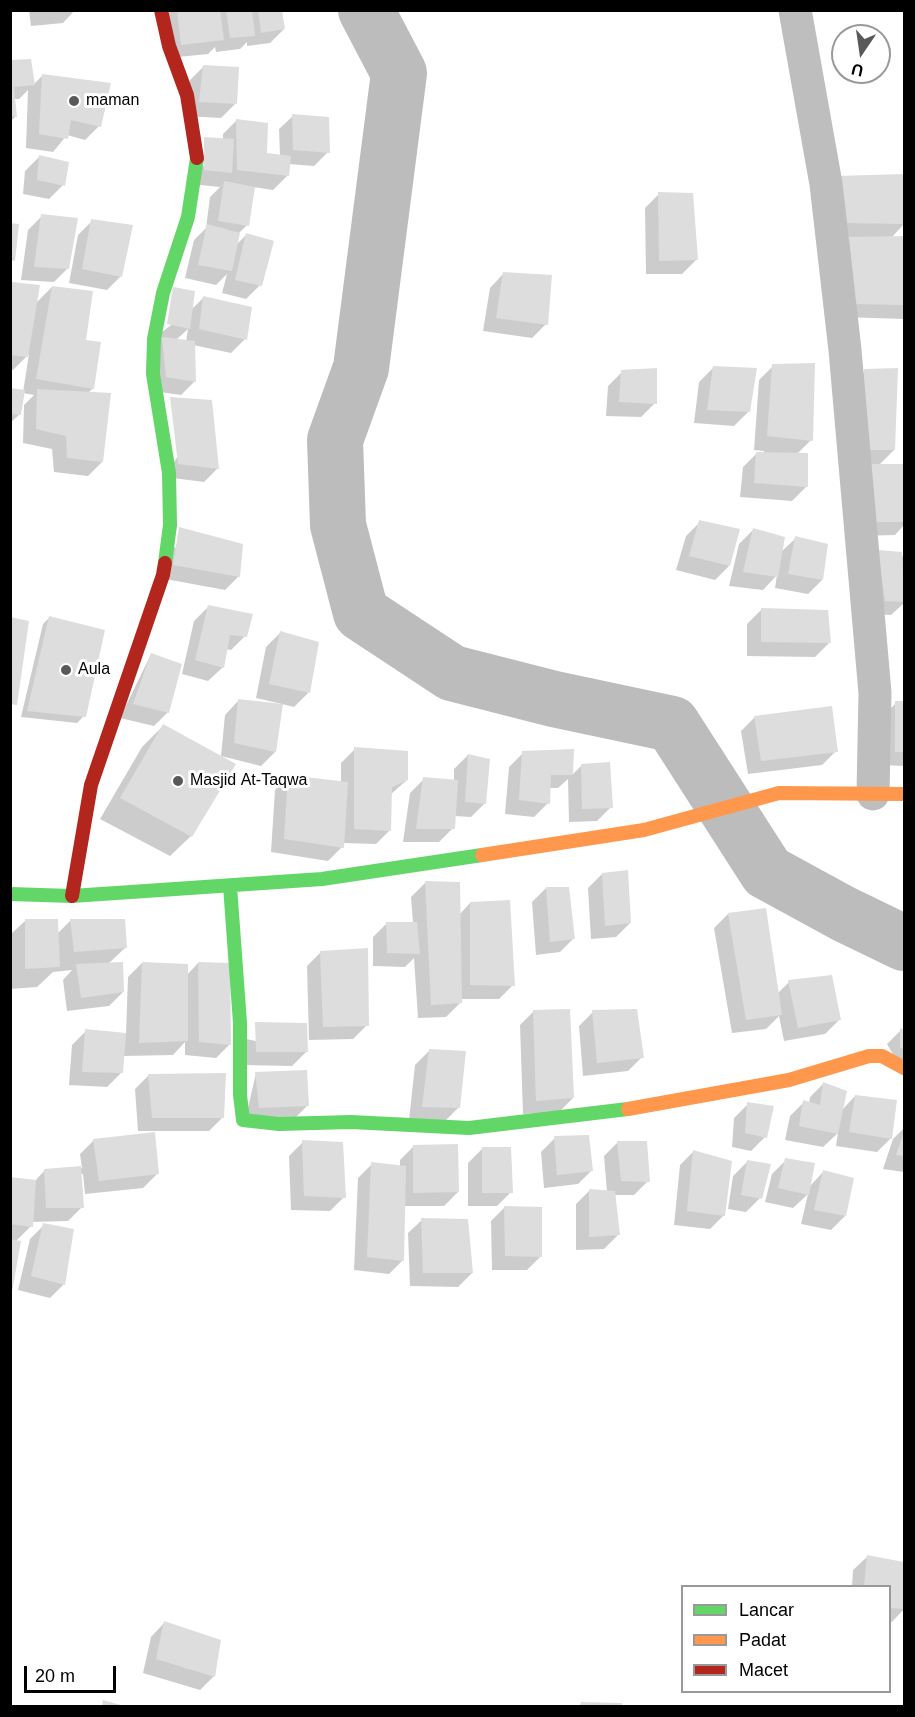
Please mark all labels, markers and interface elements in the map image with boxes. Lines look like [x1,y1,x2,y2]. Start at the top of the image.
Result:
north arrow [831,24,891,84]
text: U [850,60,865,80]
place label: maman [86,91,139,111]
marker: maman [67,94,81,108]
place label: Aula [78,660,110,680]
marker: Aula [59,663,73,677]
place label: Masjid At-Taqwa [190,771,307,791]
marker: Masjid At-Taqwa [171,774,185,788]
legend [681,1585,891,1693]
text: Lancar [739,1600,794,1620]
text: Padat [739,1630,786,1650]
scale bar [27,1654,118,1692]
text: Macet [739,1660,788,1680]
text: 20 m [35,1666,75,1686]

